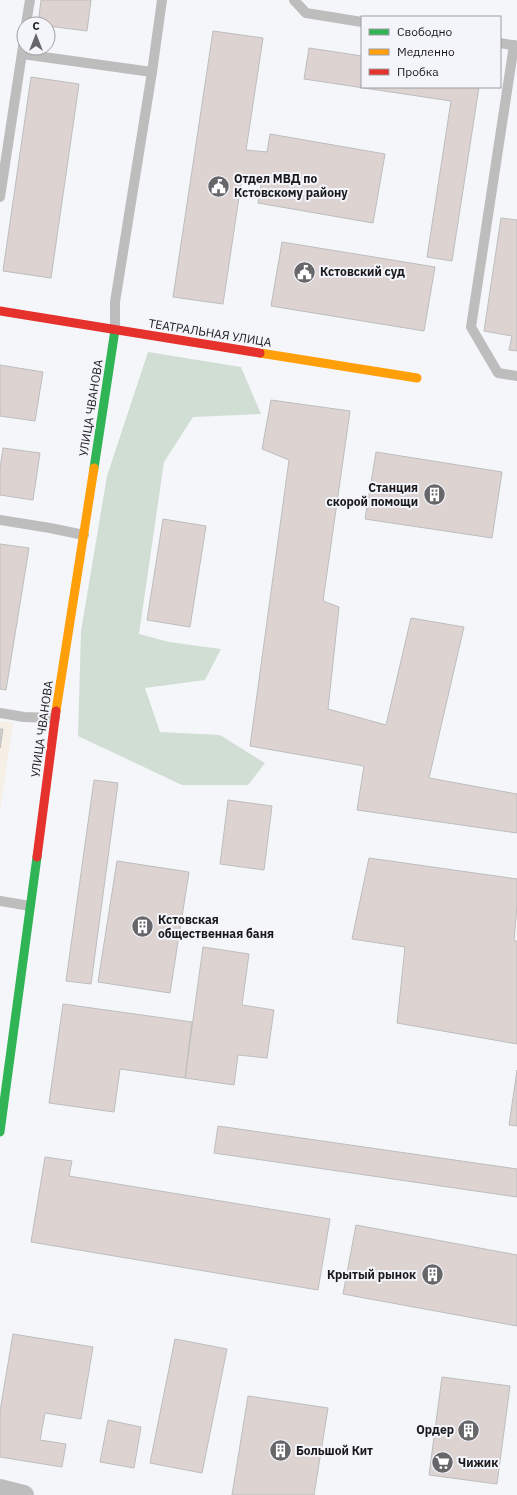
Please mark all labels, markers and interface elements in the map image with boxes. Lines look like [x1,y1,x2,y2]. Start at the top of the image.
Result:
north arrow [16,16,56,56]
legend [361,16,501,88]
text: С [32,19,40,33]
text: Свободно [397,24,453,39]
text: Медленно [397,44,455,59]
text: Пробка [397,64,439,79]
place label: Отдел МВД по Кстовскому району [234,171,348,200]
public building icon: Отдел МВД по Кстовскому району [205,173,231,199]
public building icon: Кстовский суд [291,259,317,285]
place label: Кстовский суд [320,264,405,279]
street label: ТЕАТРАЛЬНАЯ УЛИЦА [148,315,273,350]
street label: УЛИЦА ЧВАНОВА [75,358,106,458]
place label: Станция скорой помощи [327,480,418,509]
building icon: Станция скорой помощи [421,482,447,508]
street label: УЛИЦА ЧВАНОВА [27,679,56,779]
place label: Кстовская общественная баня [158,912,274,941]
building icon: Кстовская общественная баня [130,914,156,940]
building icon: Крытый рынок [419,1262,445,1288]
place label: Крытый рынок [327,1267,416,1282]
building icon: Ордер [456,1417,482,1443]
place label: Ордер [416,1422,454,1437]
building icon: Большой Кит [267,1438,293,1464]
place label: Большой Кит [296,1443,373,1458]
supermarket icon: Чижик [429,1450,455,1476]
place label: Чижик [458,1455,498,1470]

